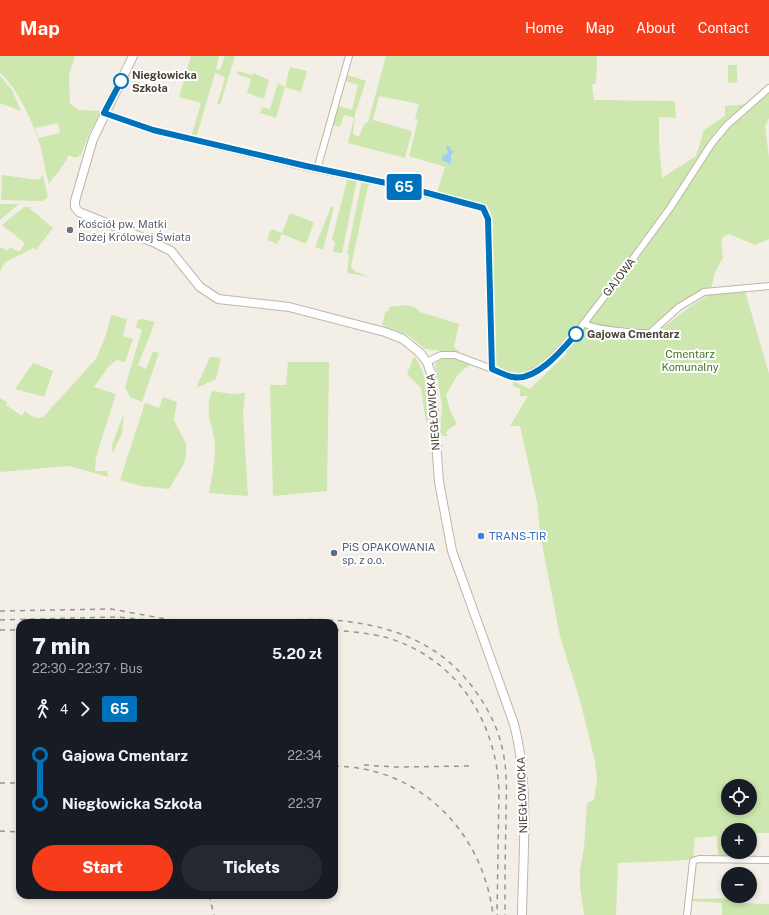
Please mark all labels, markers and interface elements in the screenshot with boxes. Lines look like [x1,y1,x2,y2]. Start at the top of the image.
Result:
text: Map [20,17,60,39]
text: Home [525,20,564,36]
text: Map [586,20,614,36]
text: About [636,20,676,36]
text: Contact [698,20,749,36]
place label: Niegłowicka Szkoła [132,69,197,94]
marker: Niegłowicka Szkoła [113,73,129,89]
line badge: 65 [386,174,422,200]
text: 65 [395,179,413,195]
place label: Kościół pw. Matki Bożej Królowej Świata [78,218,191,243]
marker: Kościół pw. Matki Bożej Królowej Świata [65,225,75,235]
street label: GAJOWA [600,255,638,299]
marker: Gajowa Cmentarz [568,326,584,342]
place label: Gajowa Cmentarz [587,328,680,340]
park label: Cmentarz Komunalny [661,348,719,373]
street label: NIEGŁOWICKA [424,373,442,451]
place label: TRANS-TIR [489,530,546,542]
marker: TRANS-TIR [476,531,486,541]
place label: PiS OPAKOWANIA sp. z o.o. [342,541,436,566]
marker: PiS OPAKOWANIA sp. z o.o. [329,548,339,558]
text: 7 min [32,633,90,659]
text: 5.20 zł [272,645,322,662]
text: 22:30 – 22:37 · Bus [32,661,143,676]
icon: walk [32,698,54,720]
icon: forward [74,698,96,720]
text: 65 [110,701,129,717]
text: 4 [60,702,68,717]
text: Gajowa Cmentarz [62,747,188,764]
text: 22:34 [287,748,322,763]
street label: NIEGŁOWICKA [515,756,529,834]
map controls [721,779,757,903]
button: locate [721,779,757,815]
text: Niegłowicka Szkoła [62,795,202,812]
text: 22:37 [288,796,322,811]
button: + [721,823,757,859]
button: Start [32,845,173,891]
button: Tickets [181,845,322,891]
button: − [721,867,757,903]

